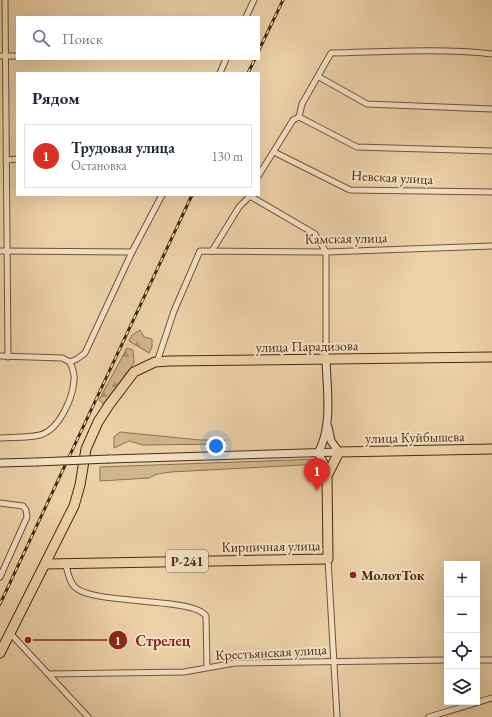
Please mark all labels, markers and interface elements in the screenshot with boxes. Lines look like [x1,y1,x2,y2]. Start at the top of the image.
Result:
search box [16,16,260,60]
icon: search [30,27,52,49]
text: Поиск [62,29,103,48]
text: Рядом [32,87,80,109]
text: Трудовая улица [71,138,175,157]
text: 1 [43,148,49,165]
text: 130 m [212,148,243,165]
text: Остановка [71,157,127,174]
street label: Невская улица [351,166,434,188]
street label: Камская улица [304,228,388,248]
street label: улица Парадизова [255,336,359,356]
street label: улица Куйбышева [365,427,465,447]
your location [206,436,226,456]
pin: 1 [304,458,330,491]
street label: Кирпичная улица [221,536,321,556]
road number: Р-241 [166,550,208,572]
map controls [444,561,480,705]
button: + [444,561,480,597]
place label: МолотТок [361,566,425,584]
marker: МолотТок [348,570,358,580]
button: − [444,597,480,633]
callout: Стрелец [108,627,198,654]
text: Стрелец [136,631,191,650]
text: 1 [115,633,121,649]
button: locate [444,633,480,669]
street label: Крестьянская улица [215,640,328,664]
button: layers [444,669,480,705]

